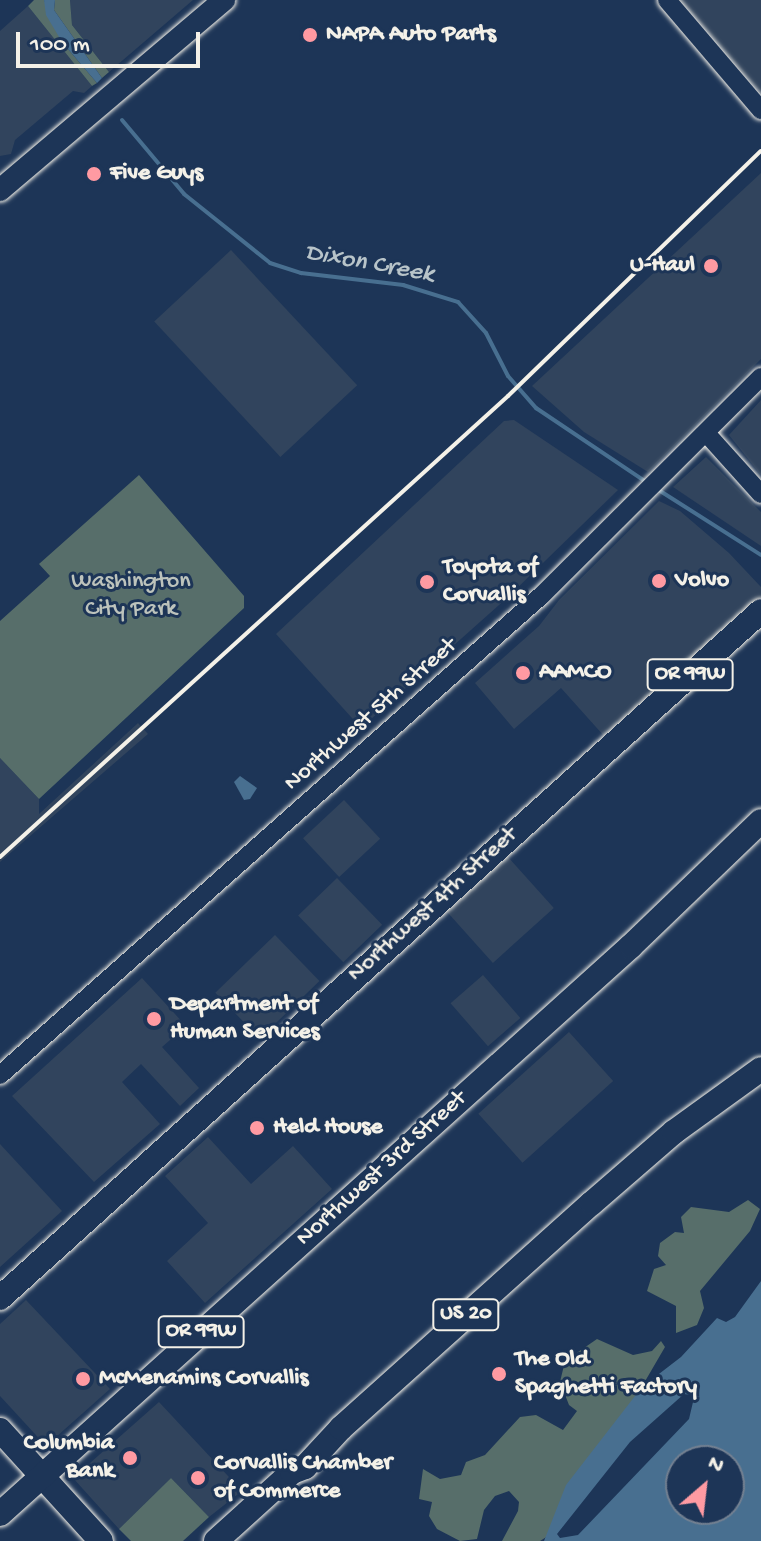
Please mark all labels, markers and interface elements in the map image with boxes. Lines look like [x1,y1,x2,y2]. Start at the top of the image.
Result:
scale bar [20,16,204,66]
place label: NAPA Auto Parts [326,21,496,49]
marker: NAPA Auto Parts [301,26,319,44]
text: 100 m [30,31,90,60]
place label: Five Guys [110,160,203,188]
marker: Five Guys [85,165,103,183]
water label: Dixon Creek [302,238,436,292]
place label: U-Haul [630,252,695,280]
marker: U-Haul [702,257,720,275]
place label: Toyota of Corvallis [443,554,538,610]
place label: Volvo [675,567,729,595]
park label: Washington City Park [71,568,191,624]
marker: Volvo [650,572,668,590]
marker: Toyota of Corvallis [418,573,436,591]
street label: Northwest 5th Street [279,632,463,798]
road number: OR 99W [646,657,734,693]
place label: AAMCO [539,659,611,687]
marker: AAMCO [514,664,532,682]
street label: Northwest 4th Street [342,821,524,989]
place label: Department of Human Services [170,991,320,1047]
marker: Department of Human Services [145,1010,163,1028]
street label: Northwest 3rd Street [291,1085,473,1253]
place label: Held House [273,1114,383,1142]
marker: Held House [248,1119,266,1137]
road number: US 20 [432,1297,500,1333]
road number: OR 99W [157,1314,245,1350]
place label: The Old Spaghetti Factory [515,1346,697,1402]
place label: McMenamins Corvallis [99,1365,308,1393]
marker: The Old Spaghetti Factory [490,1365,508,1383]
marker: McMenamins Corvallis [74,1370,92,1388]
place label: Columbia Bank [24,1430,114,1486]
north arrow [665,1445,745,1525]
marker: Columbia Bank [121,1449,139,1467]
place label: Corvallis Chamber of Commerce [214,1450,392,1506]
text: N [703,1451,728,1480]
marker: Corvallis Chamber of Commerce [189,1469,207,1487]

